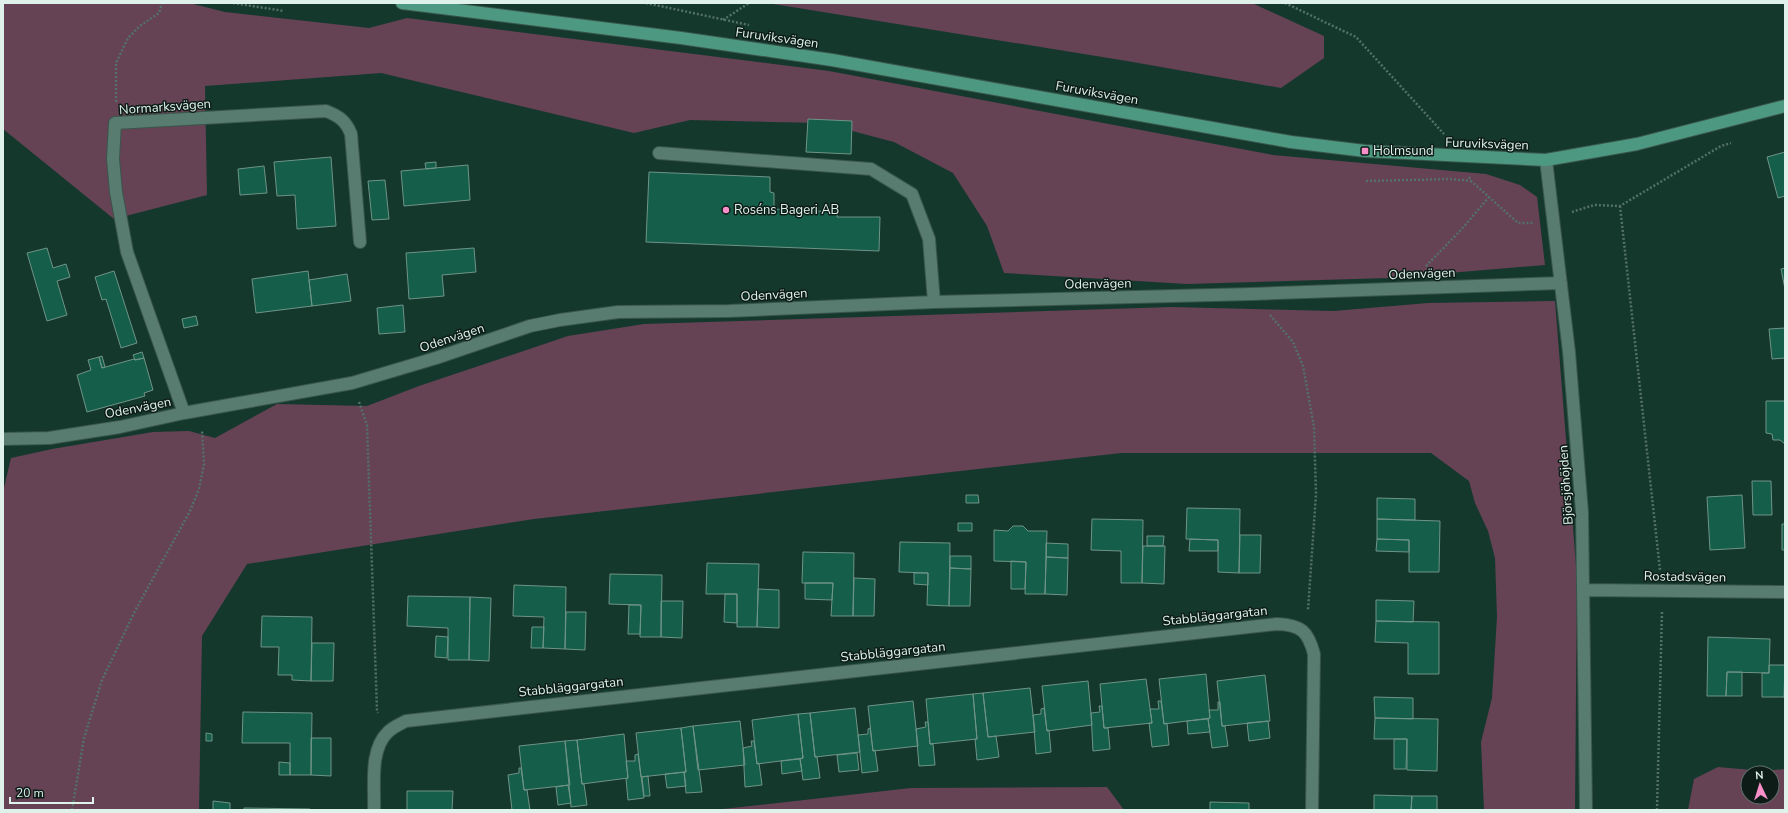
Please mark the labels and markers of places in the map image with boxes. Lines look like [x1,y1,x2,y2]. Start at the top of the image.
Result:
place label: Holmsund [1373,142,1434,160]
marker: Holmsund [1360,146,1370,156]
place label: Roséns Bageri AB [734,201,839,219]
marker: Roséns Bageri AB [721,205,731,215]

